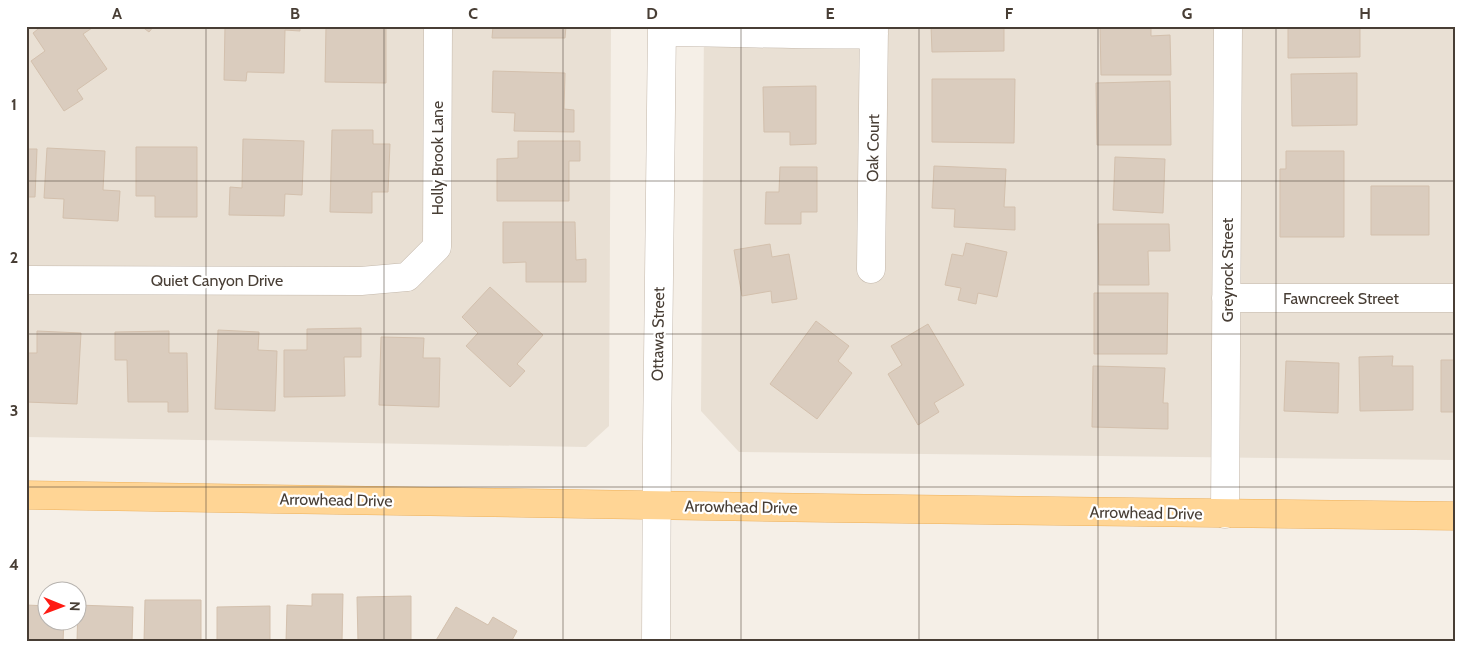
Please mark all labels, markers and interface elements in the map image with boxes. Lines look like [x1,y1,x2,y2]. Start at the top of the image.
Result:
text: A [112,4,122,23]
text: B [290,4,300,23]
text: C [468,4,478,23]
text: D [646,4,658,23]
text: E [825,4,835,23]
text: F [1005,4,1014,23]
text: G [1182,4,1192,23]
text: H [1359,4,1371,23]
text: 1 [11,95,17,114]
street label: Holly Brook Lane [428,101,447,215]
street label: Oak Court [863,113,883,182]
street label: Greyrock Street [1218,217,1237,322]
text: 2 [10,248,18,267]
street label: Quiet Canyon Drive [151,271,283,290]
street label: Ottawa Street [648,286,668,381]
street label: Fawncreek Street [1283,289,1400,308]
text: 3 [10,401,18,420]
street label: Arrowhead Drive [279,490,393,510]
street label: Arrowhead Drive [684,497,798,517]
street label: Arrowhead Drive [1089,503,1203,523]
text: 4 [9,555,19,574]
north arrow [38,580,88,630]
text: N [66,601,84,611]

